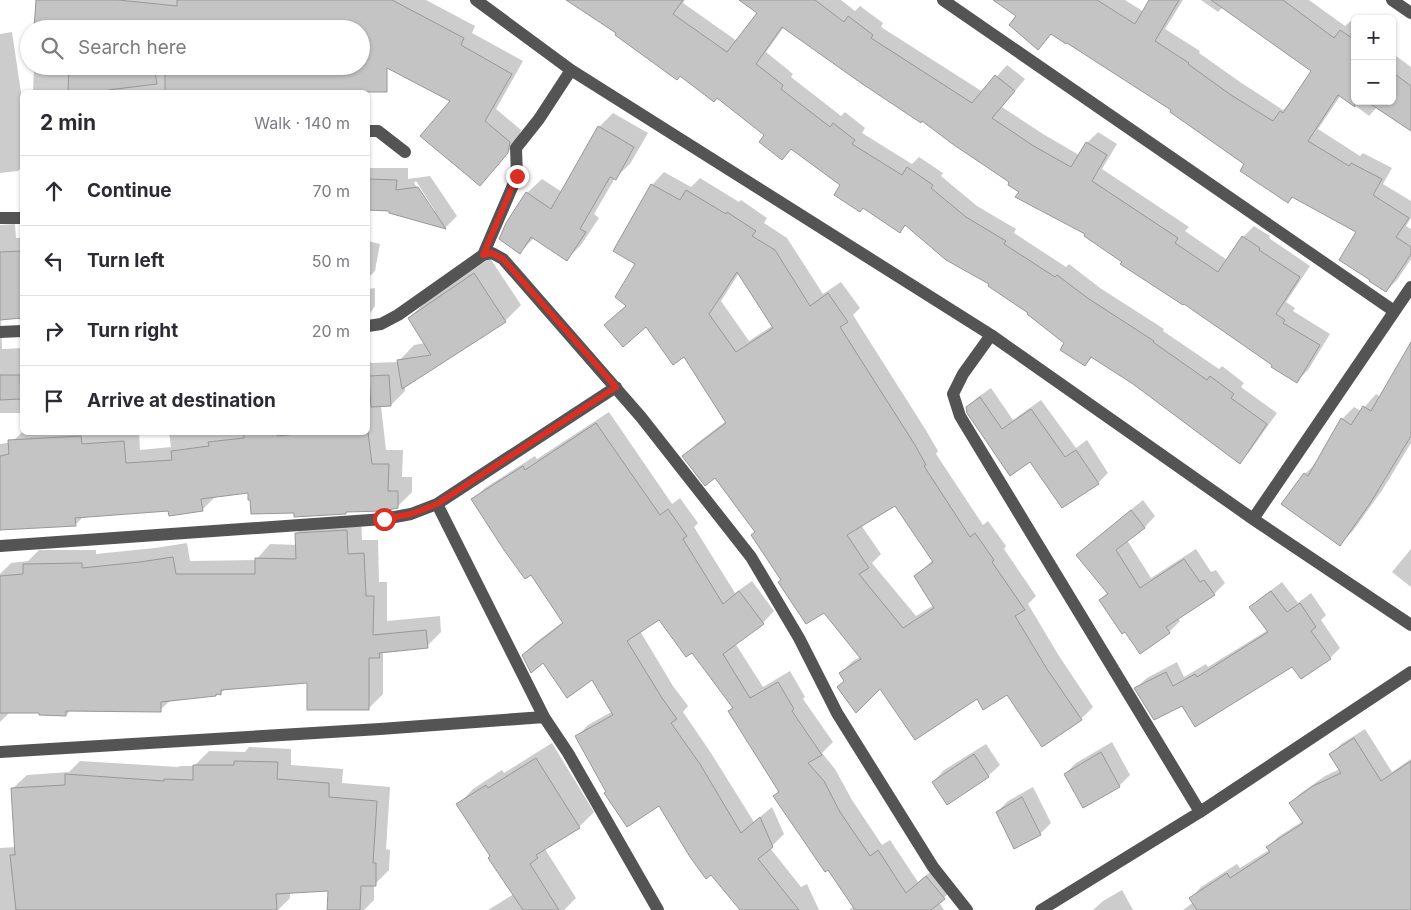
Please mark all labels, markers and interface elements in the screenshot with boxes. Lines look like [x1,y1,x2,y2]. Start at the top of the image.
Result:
map controls [1351,15,1396,105]
button: + [1351,15,1396,60]
search box [20,20,370,75]
icon: search [38,34,66,62]
text: Search here [78,36,187,59]
button: − [1351,60,1396,105]
text: 2 min [40,110,96,135]
text: Walk · 140 m [254,113,350,133]
route end [506,165,529,188]
icon: ahead [40,177,68,205]
text: Continue [87,179,172,202]
text: 70 m [313,181,350,201]
icon: left [40,247,68,275]
text: Turn left [87,249,165,272]
text: 50 m [312,251,350,271]
icon: right [40,317,68,345]
text: Turn right [87,319,178,342]
text: 20 m [312,321,350,341]
icon: arrive [40,387,68,415]
text: Arrive at destination [87,389,276,412]
route start [373,508,396,531]

